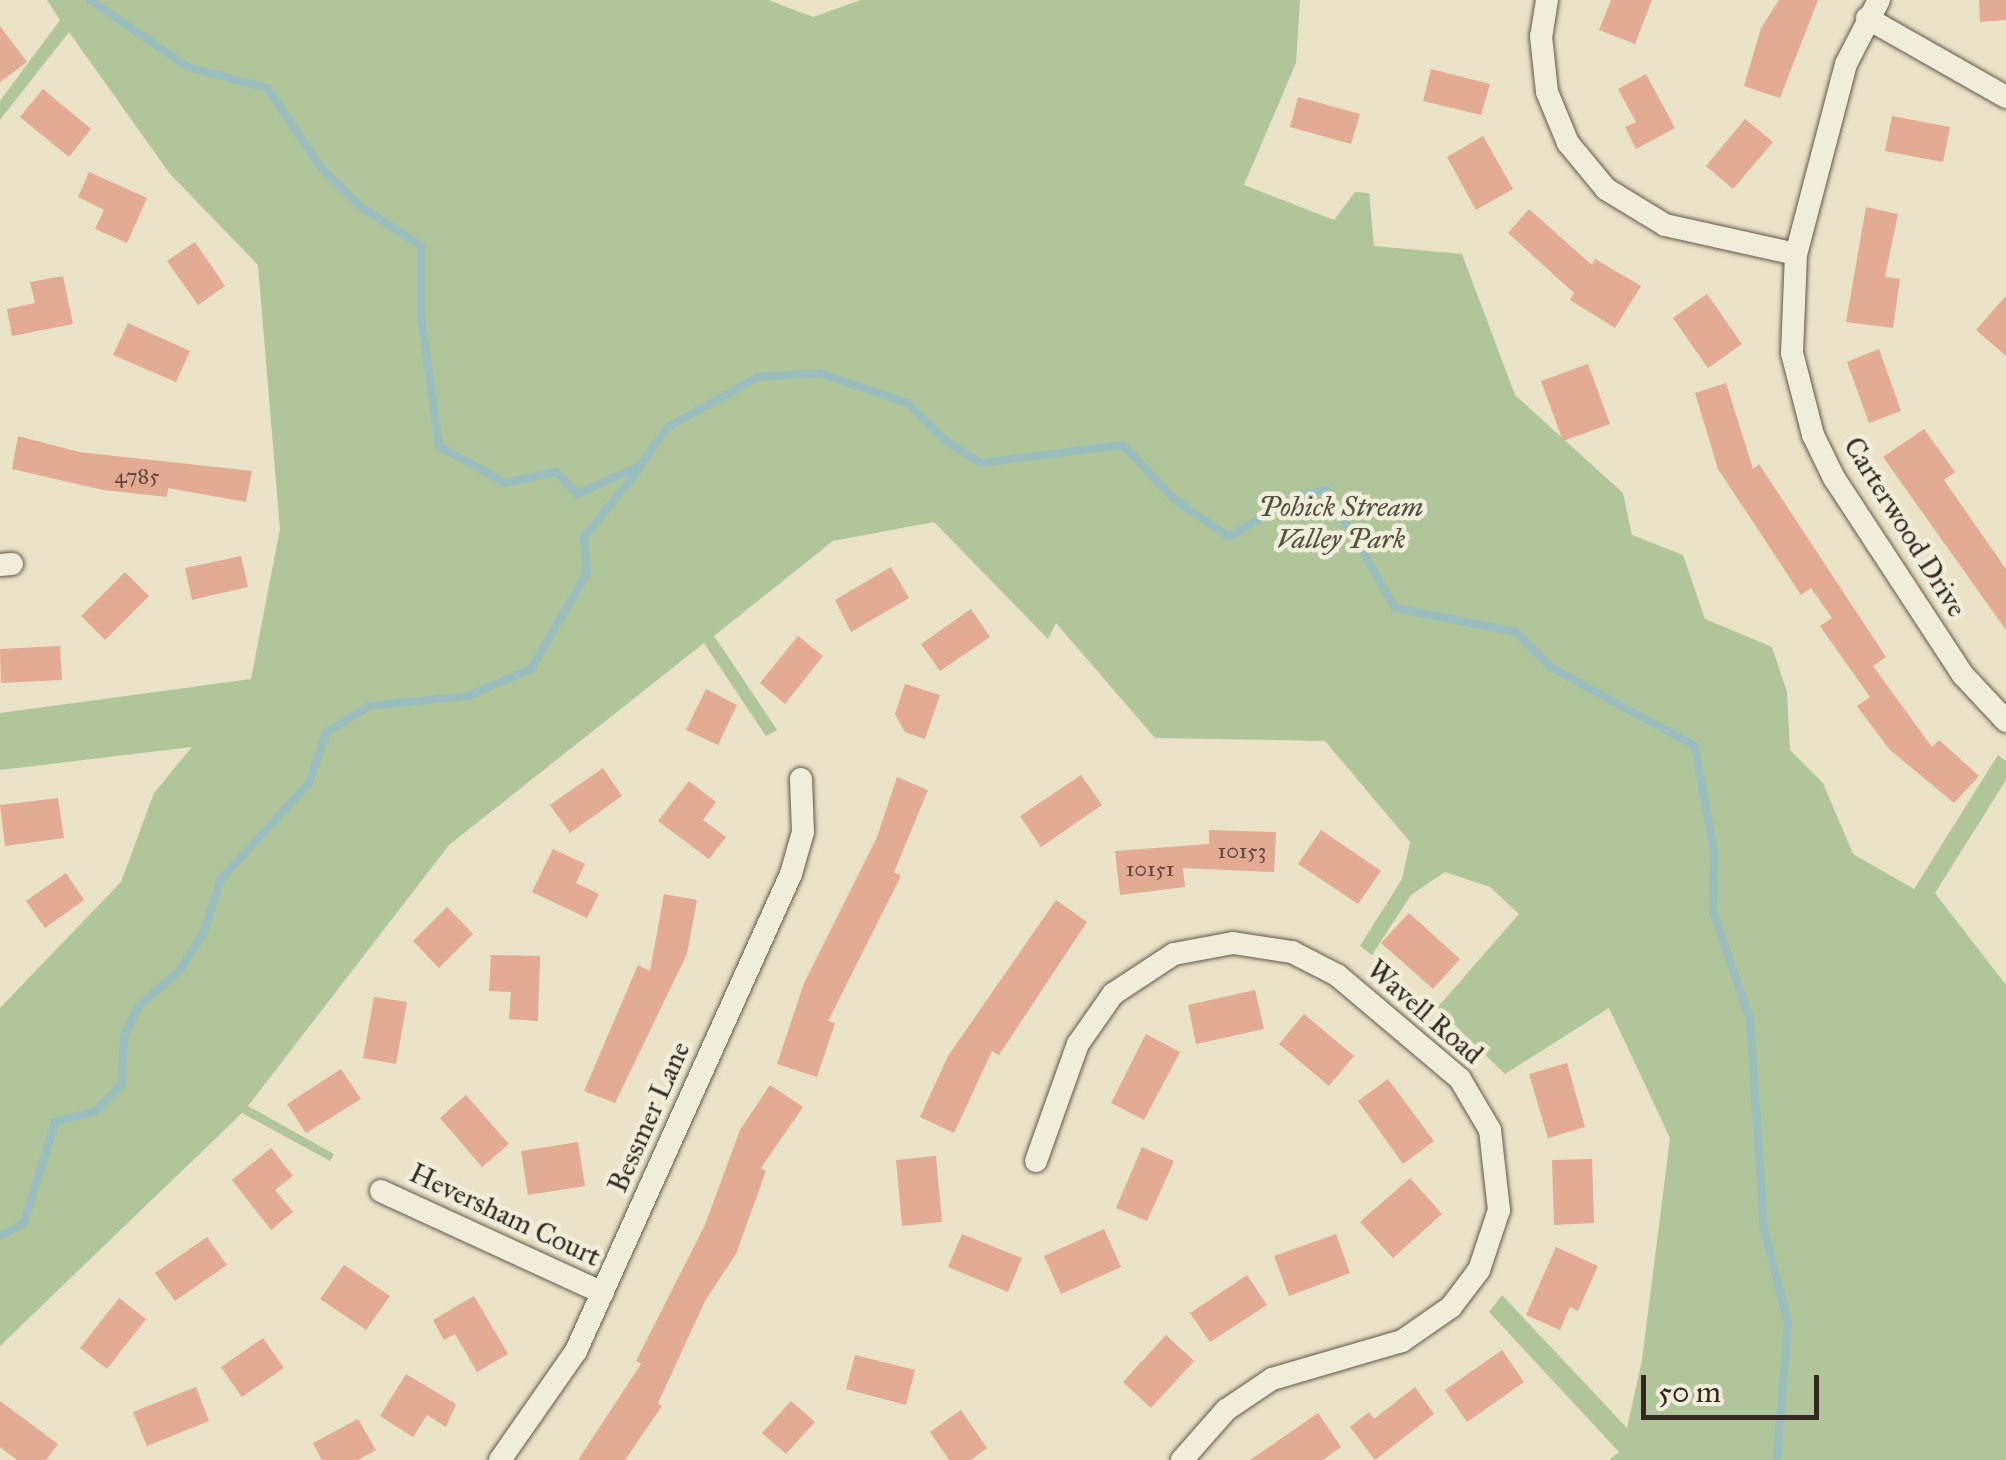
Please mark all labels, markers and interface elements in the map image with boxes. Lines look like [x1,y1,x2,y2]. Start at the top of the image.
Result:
street label: Carterwood Drive [1836,431,1974,623]
house number: 4785 [115,463,159,489]
park label: Pohick Stream Valley Park [1259,490,1423,556]
house number: 10153 [1218,838,1266,864]
house number: 10151 [1126,856,1174,882]
street label: Wavell Road [1360,953,1490,1071]
street label: Bessmer Lane [601,1036,697,1198]
street label: Heversham Court [404,1156,606,1274]
scale bar [1646,1355,1824,1417]
text: 50 m [1658,1374,1721,1410]

